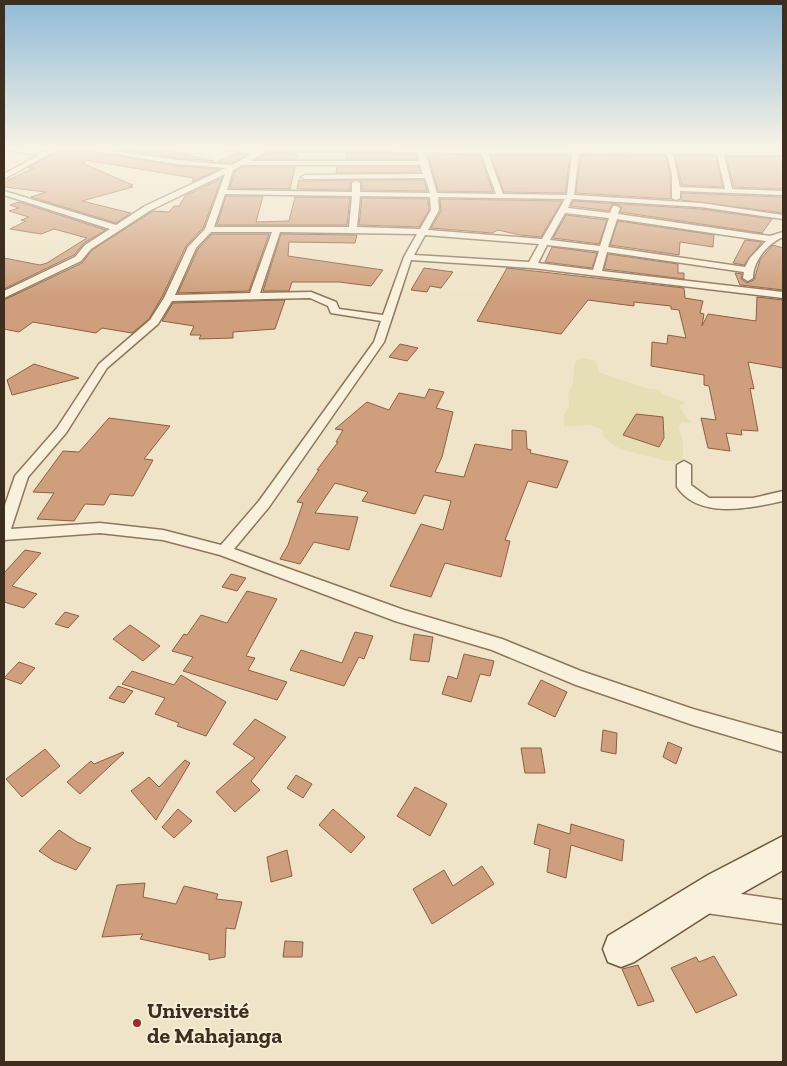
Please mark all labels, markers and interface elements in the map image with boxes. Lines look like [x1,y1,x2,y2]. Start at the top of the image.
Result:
place label: Université de Mahajanga [147,997,283,1049]
marker: Université de Mahajanga [131,1017,143,1029]

